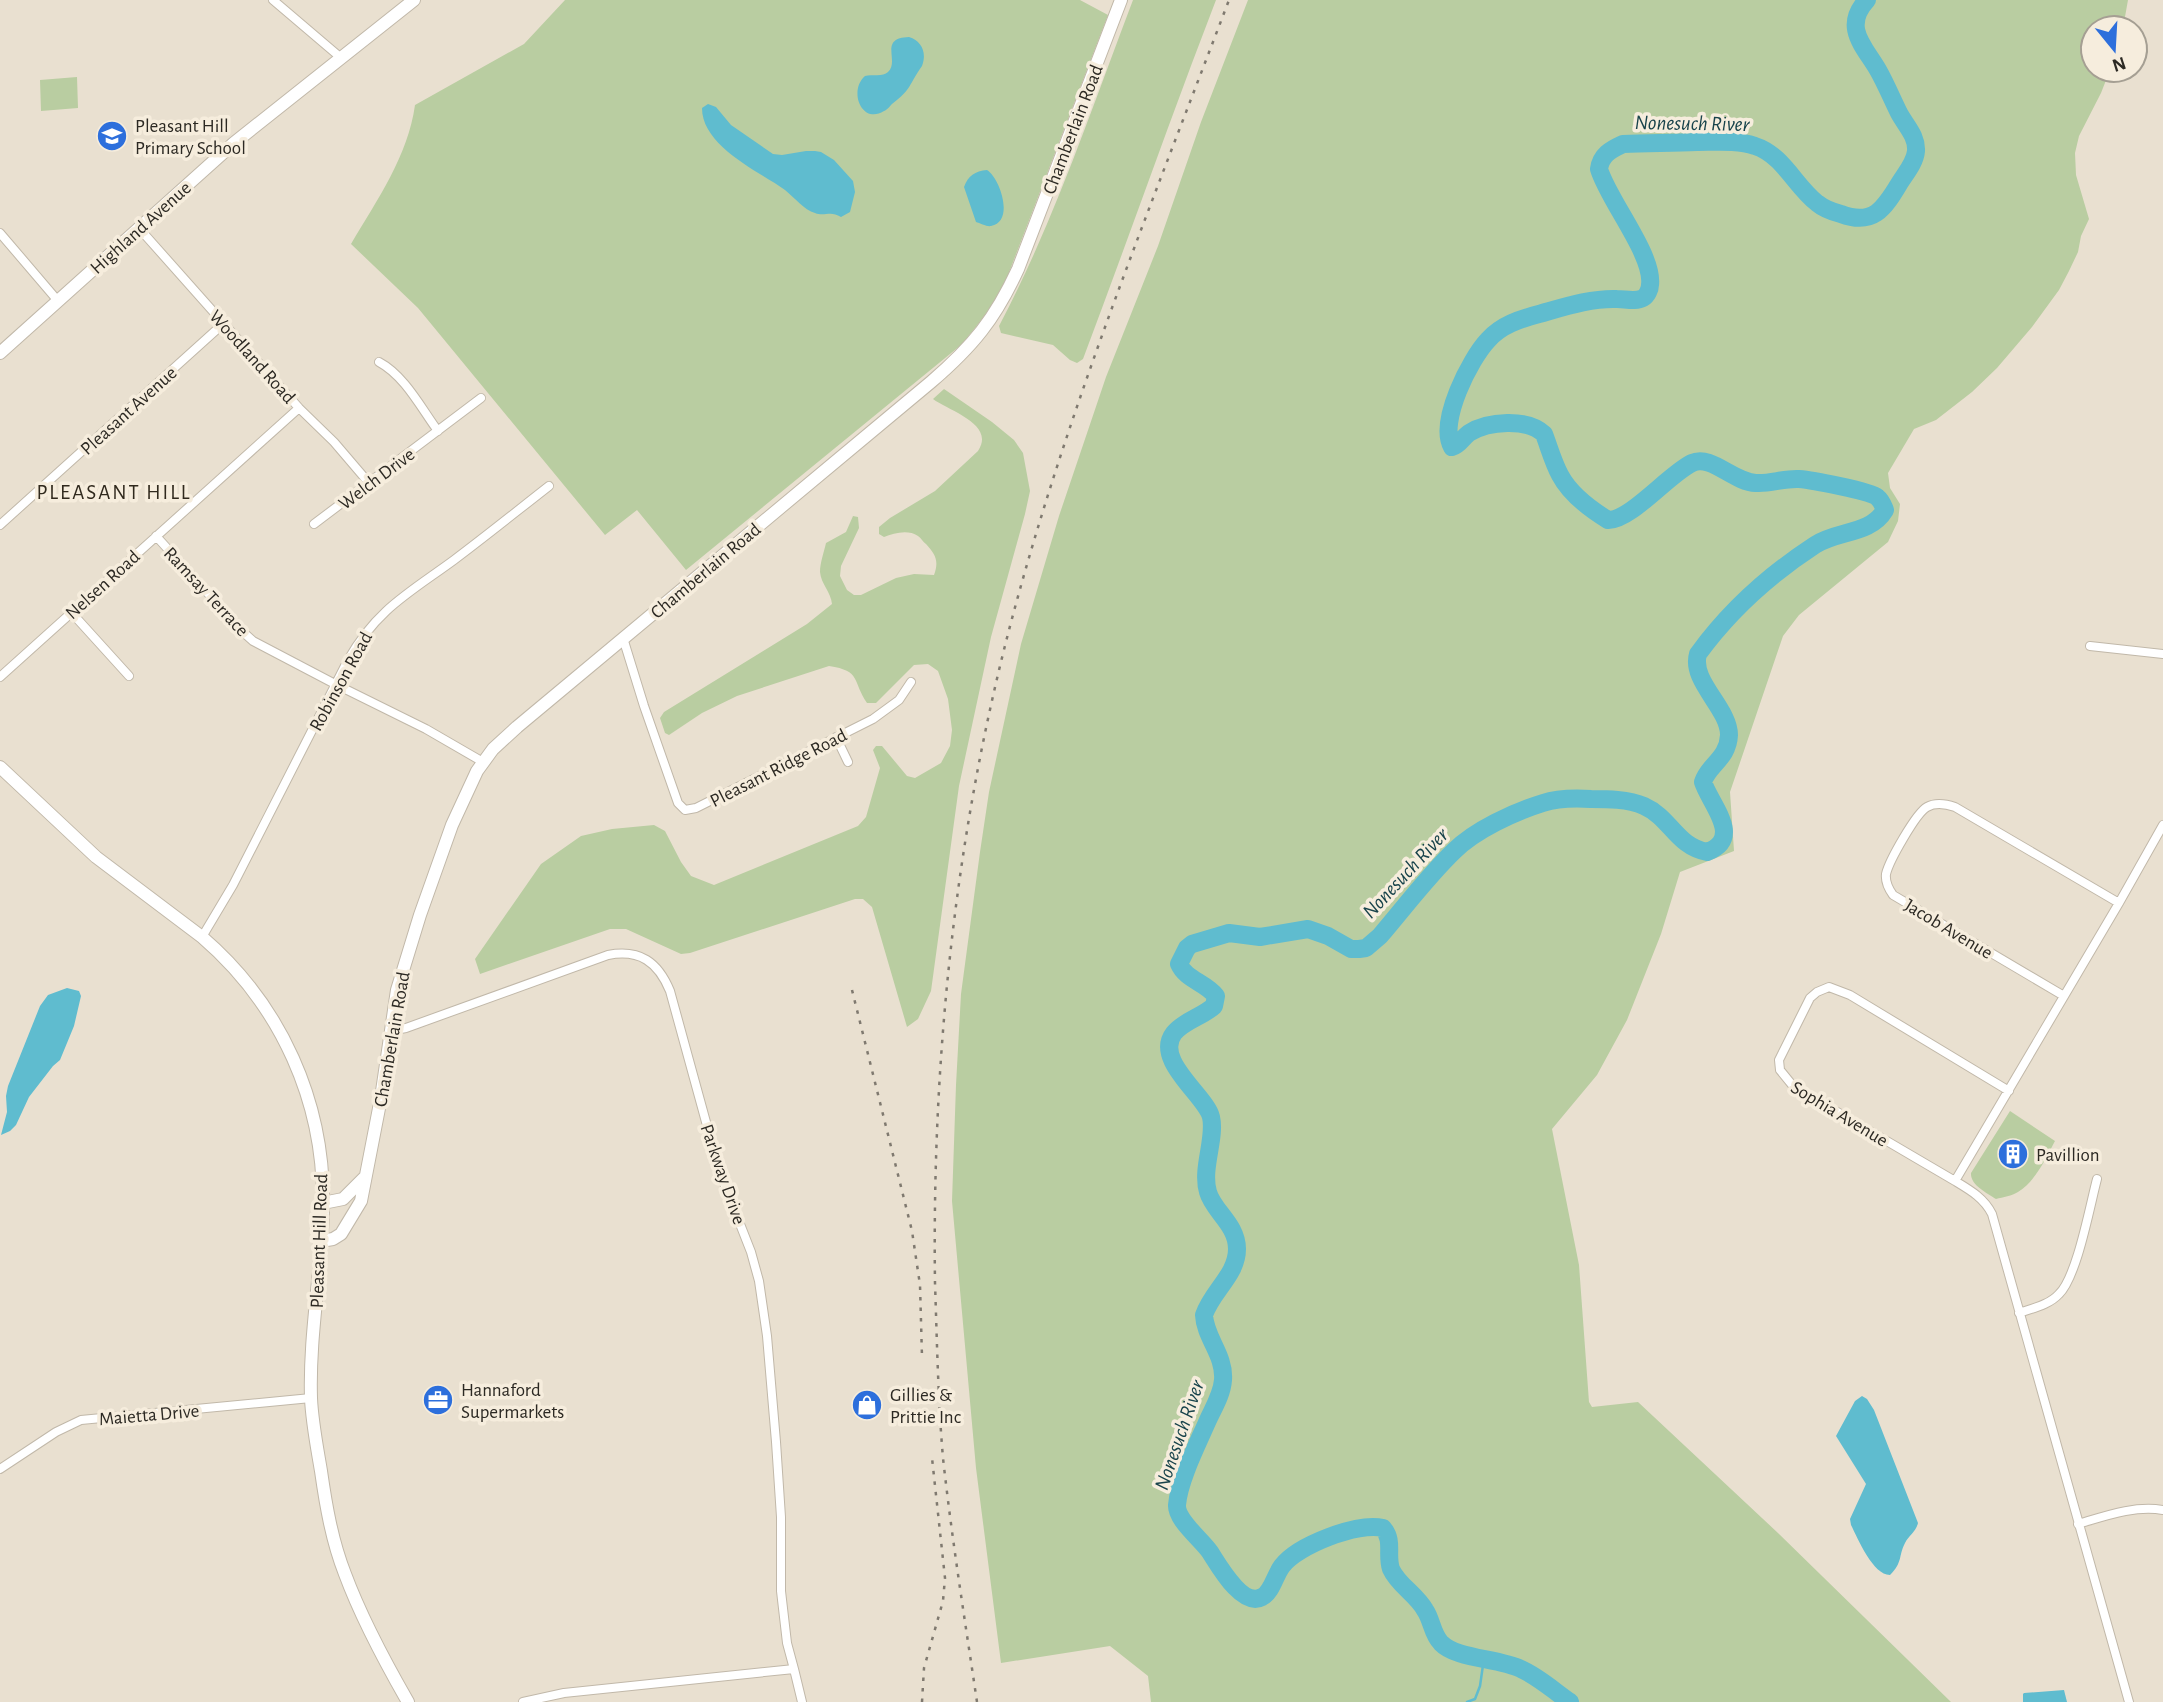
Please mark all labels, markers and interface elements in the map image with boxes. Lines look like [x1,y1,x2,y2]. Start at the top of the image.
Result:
north arrow [2079,14,2149,84]
text: N [2110,53,2128,75]
street label: Chamberlain Road [1040,62,1107,197]
water label: Nonesuch River [1634,112,1751,135]
place label: Pleasant Hill Primary School [135,117,246,158]
school or university icon: Pleasant Hill Primary School [95,119,129,153]
street label: Highland Avenue [87,178,195,278]
street label: Woodland Road [205,307,299,408]
street label: Pleasant Avenue [77,363,181,459]
street label: Welch Drive [335,445,418,514]
district label: PLEASANT HILL [36,482,192,503]
street label: Chamberlain Road [647,520,765,622]
street label: Ramsay Terrace [160,544,252,640]
street label: Nelsen Road [62,547,144,623]
street label: Robinson Road [306,629,376,735]
street label: Pleasant Ridge Road [707,726,850,811]
water label: Nonesuch River [1358,823,1453,923]
street label: Jacob Avenue [1901,896,1996,963]
street label: Chamberlain Road [371,970,414,1108]
street label: Sophia Avenue [1787,1078,1891,1151]
street label: Parkway Drive [697,1122,749,1227]
building icon: Pavillion [1996,1137,2030,1171]
place label: Pavillion [2036,1146,2099,1165]
street label: Pleasant Hill Road [308,1173,331,1309]
water label: Nonesuch River [1151,1376,1208,1493]
place label: Hannaford Supermarkets [461,1381,564,1422]
office icon: Hannaford Supermarkets [421,1383,455,1417]
place label: Gillies & Prittie Inc [890,1386,961,1427]
shop icon: Gillies & Prittie Inc [850,1388,884,1422]
street label: Maietta Drive [98,1402,200,1429]

